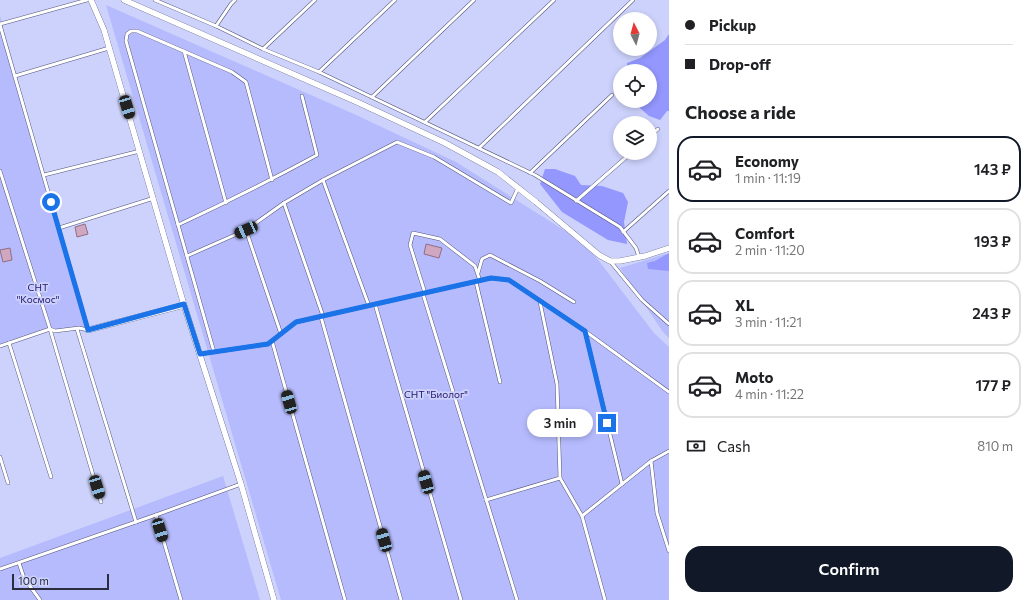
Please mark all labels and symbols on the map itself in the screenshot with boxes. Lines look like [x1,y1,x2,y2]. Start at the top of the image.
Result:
north arrow [613,12,657,56]
car [118,94,136,120]
route start [42,193,60,211]
car [233,220,259,240]
park label: СНТ "Космос" [17,281,60,305]
park label: СНТ "Биолог" [404,388,468,400]
car [280,389,298,415]
callout: 3 min [527,409,593,437]
route end [598,414,616,432]
car [417,469,435,495]
car [88,474,106,500]
car [151,517,169,543]
car [375,527,393,553]
scale bar [12,572,109,591]

